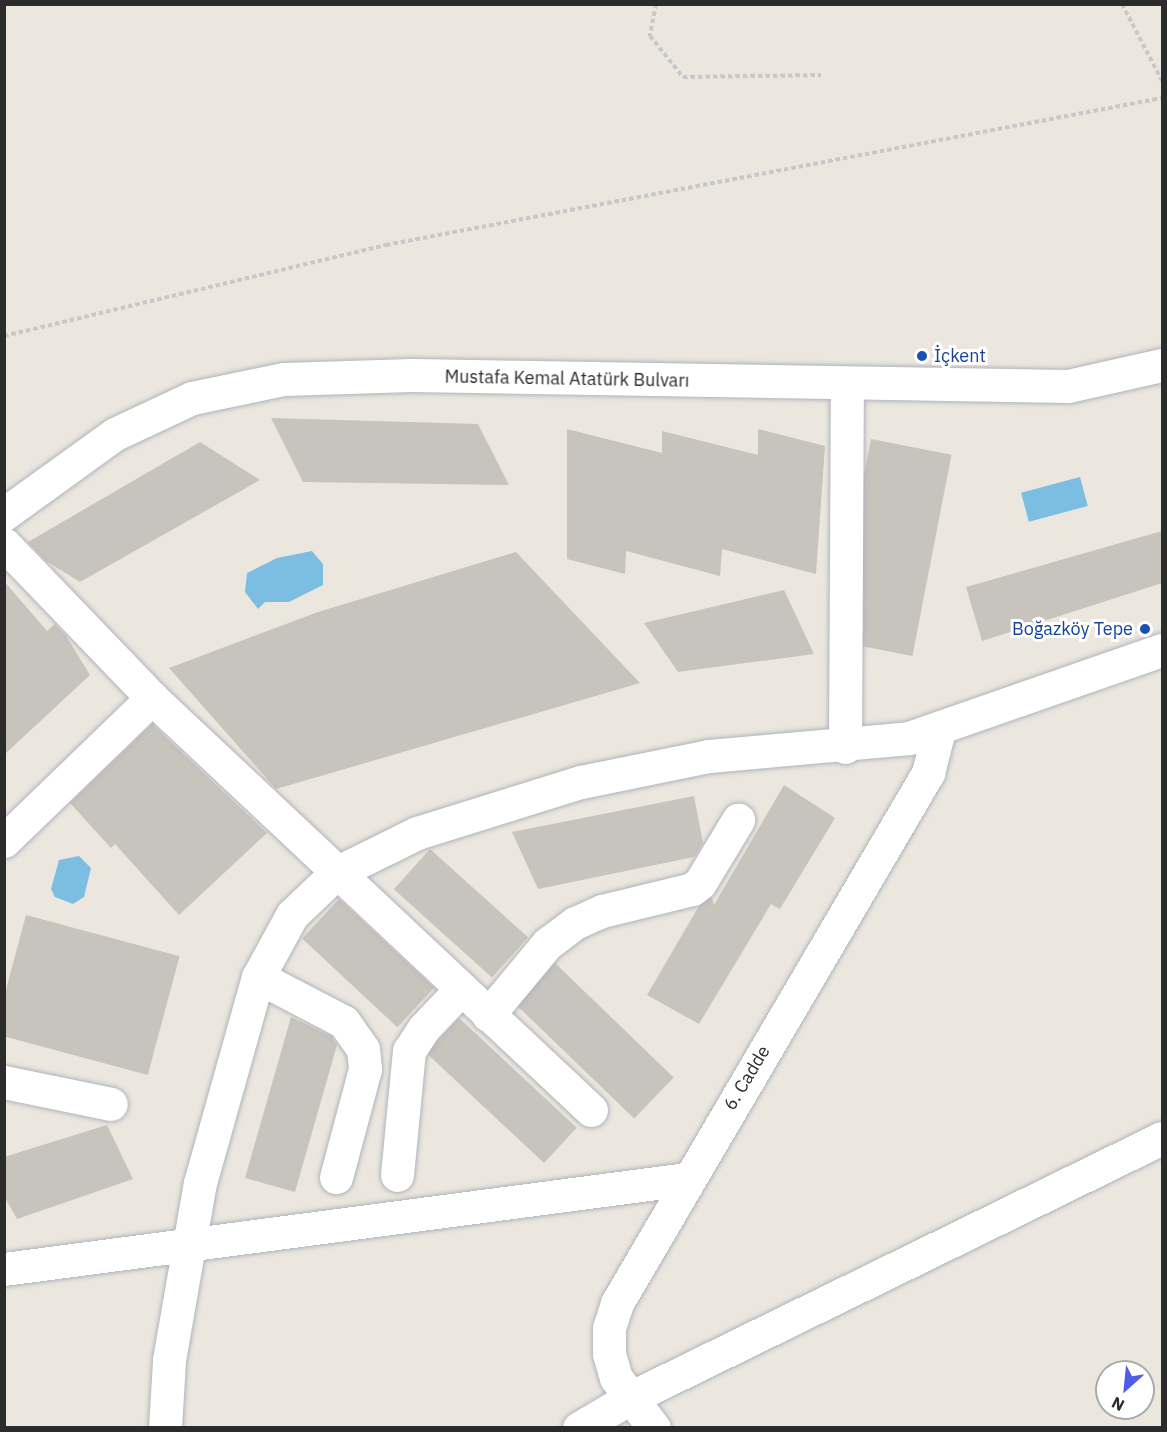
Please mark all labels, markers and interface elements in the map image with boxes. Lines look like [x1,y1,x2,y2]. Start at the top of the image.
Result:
place label: İçkent [934,345,986,367]
marker: İçkent [915,349,929,363]
street label: Mustafa Kemal Atatürk Bulvarı [444,366,690,392]
place label: Boğazköy Tepe [1012,618,1133,640]
marker: Boğazköy Tepe [1138,622,1152,636]
street label: 6. Cadde [719,1042,775,1114]
north arrow [1095,1360,1155,1420]
text: N [1108,1393,1127,1416]

